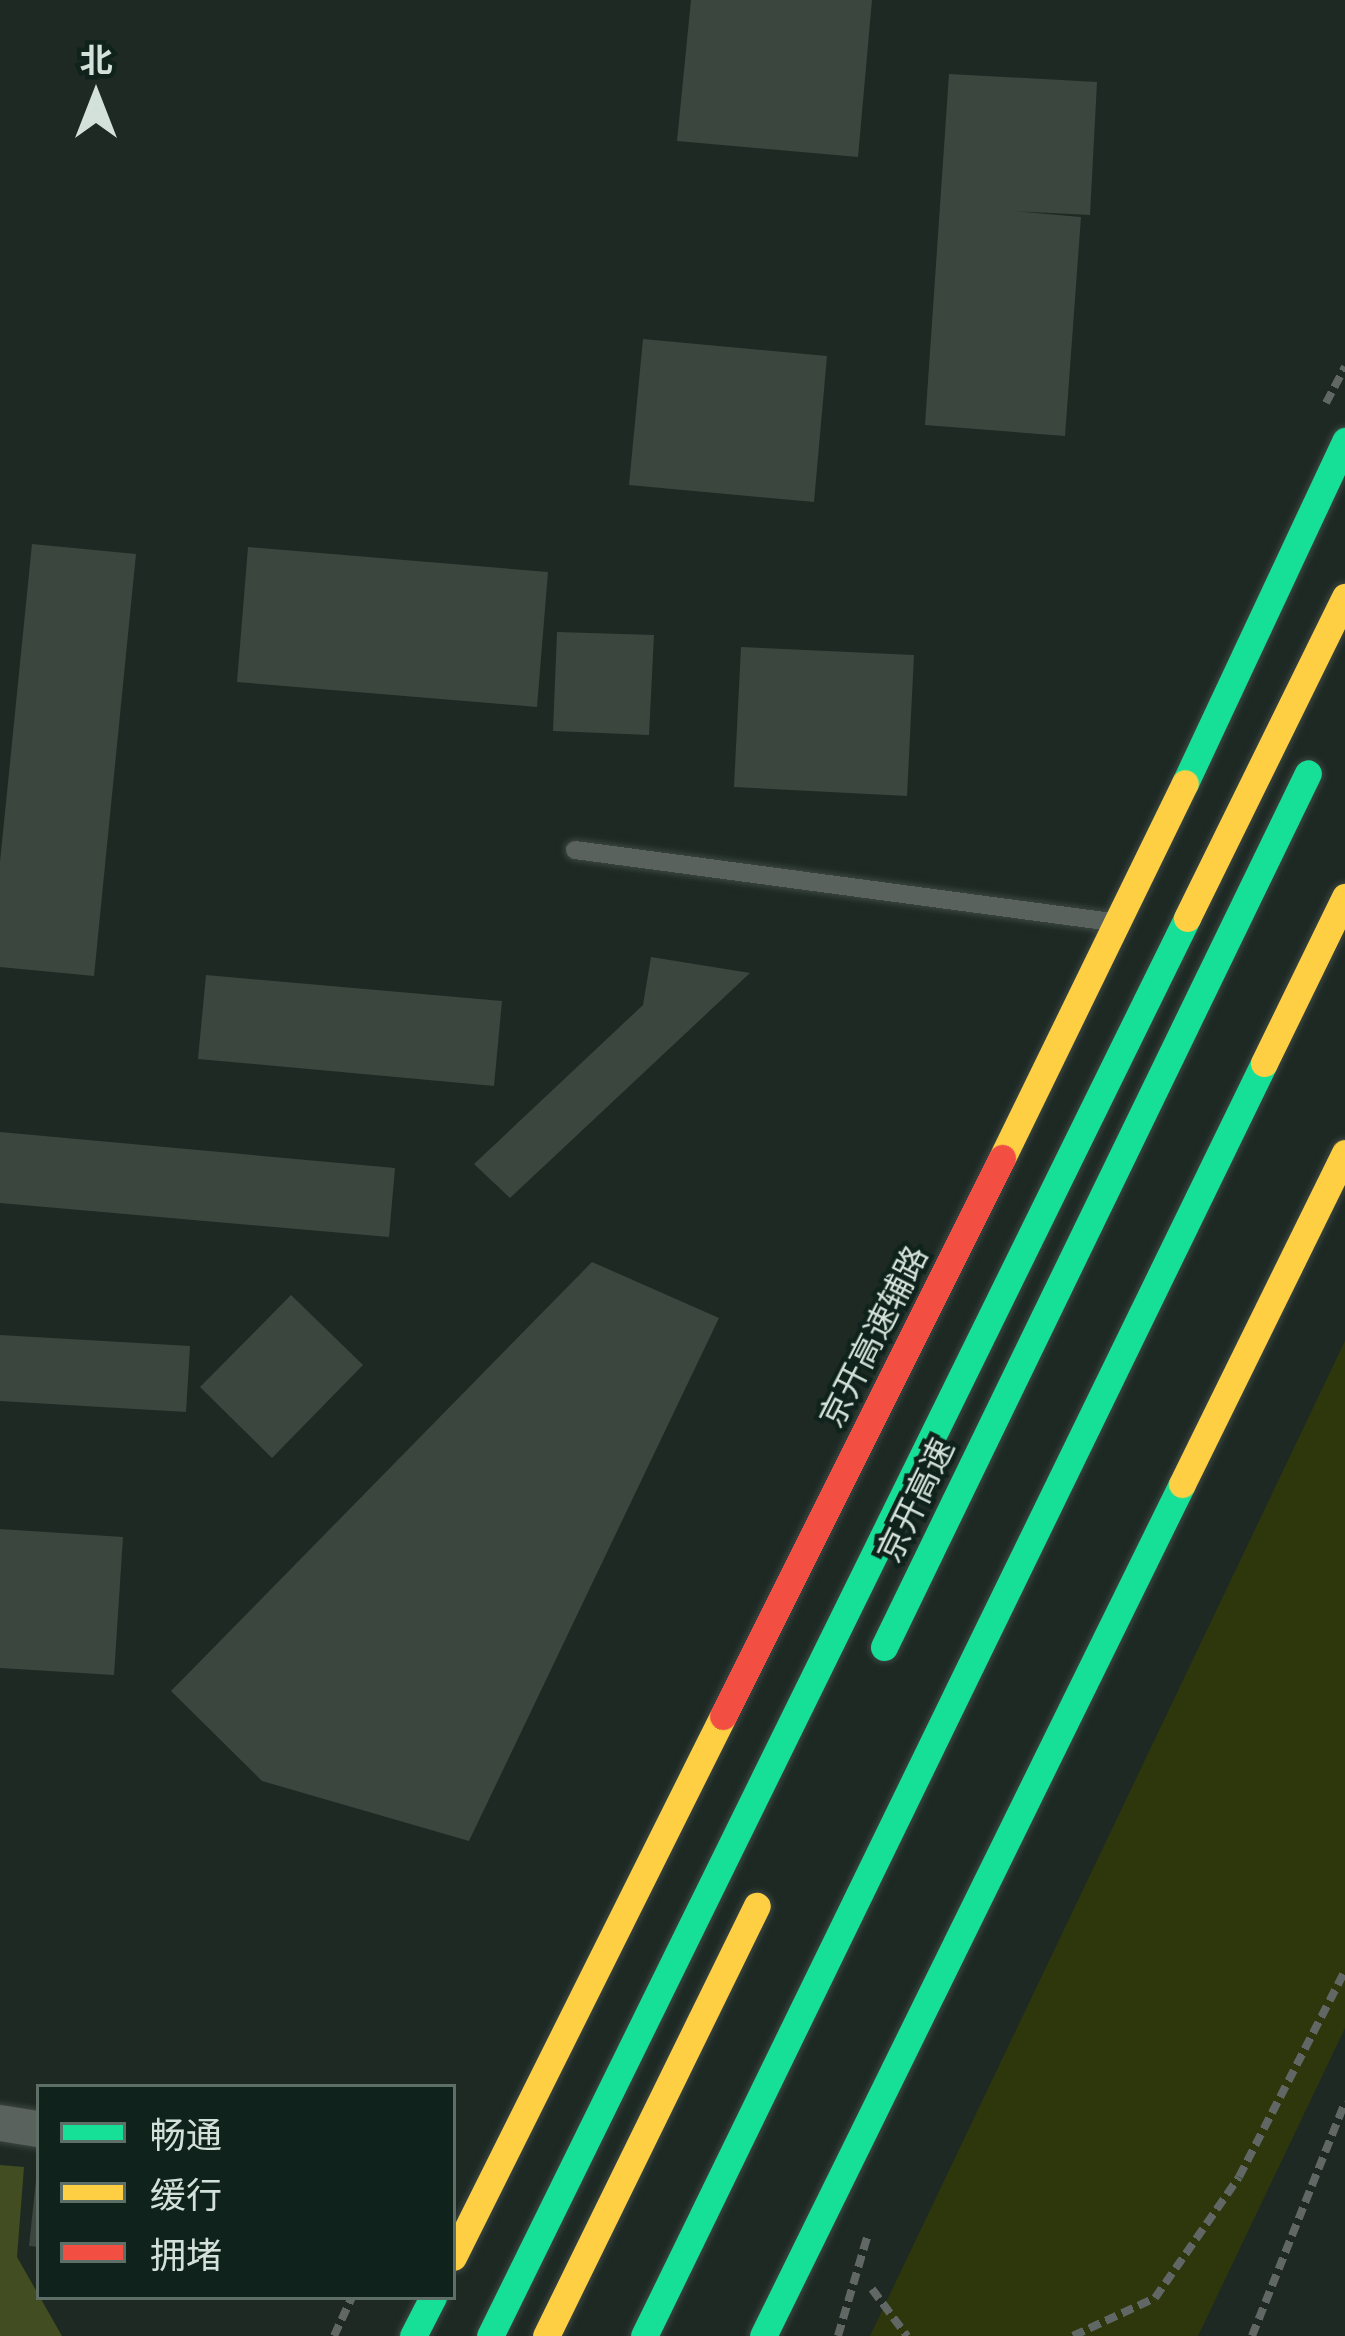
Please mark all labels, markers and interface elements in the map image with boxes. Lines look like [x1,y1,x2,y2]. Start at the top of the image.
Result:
north arrow [36,36,156,156]
text: 北 [80,40,113,79]
street label: 京开高速辅路 [810,1239,936,1433]
street label: 京开高速 [868,1432,962,1568]
legend [36,2084,456,2300]
text: 畅通 [150,2113,222,2156]
text: 缓行 [150,2173,222,2216]
text: 拥堵 [150,2233,222,2276]

